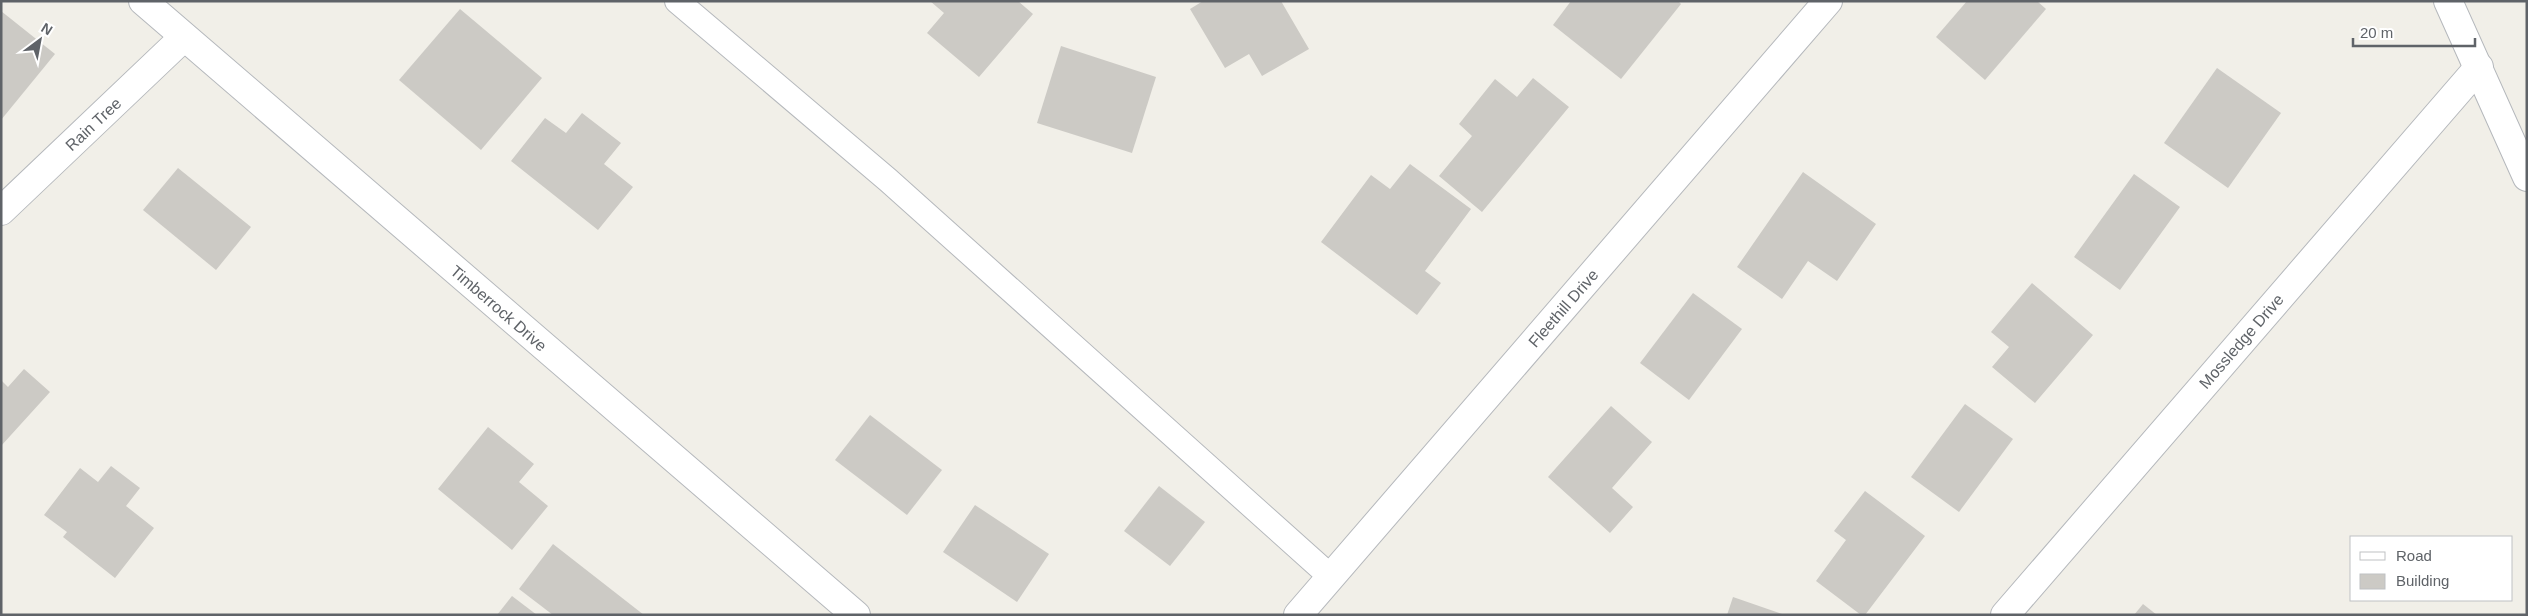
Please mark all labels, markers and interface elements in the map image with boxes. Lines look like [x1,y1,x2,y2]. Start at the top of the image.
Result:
north arrow [15,15,65,65]
scale bar [2353,15,2476,47]
text: N [38,20,55,38]
text: 20 m [2360,24,2393,41]
street label: Rain Tree [62,94,125,154]
street label: Timberrock Drive [447,262,550,355]
street label: Fleethill Drive [1525,266,1602,350]
street label: Mossledge Drive [2196,291,2287,392]
legend [2350,536,2513,601]
text: Road [2396,547,2432,564]
text: Building [2396,572,2449,589]

